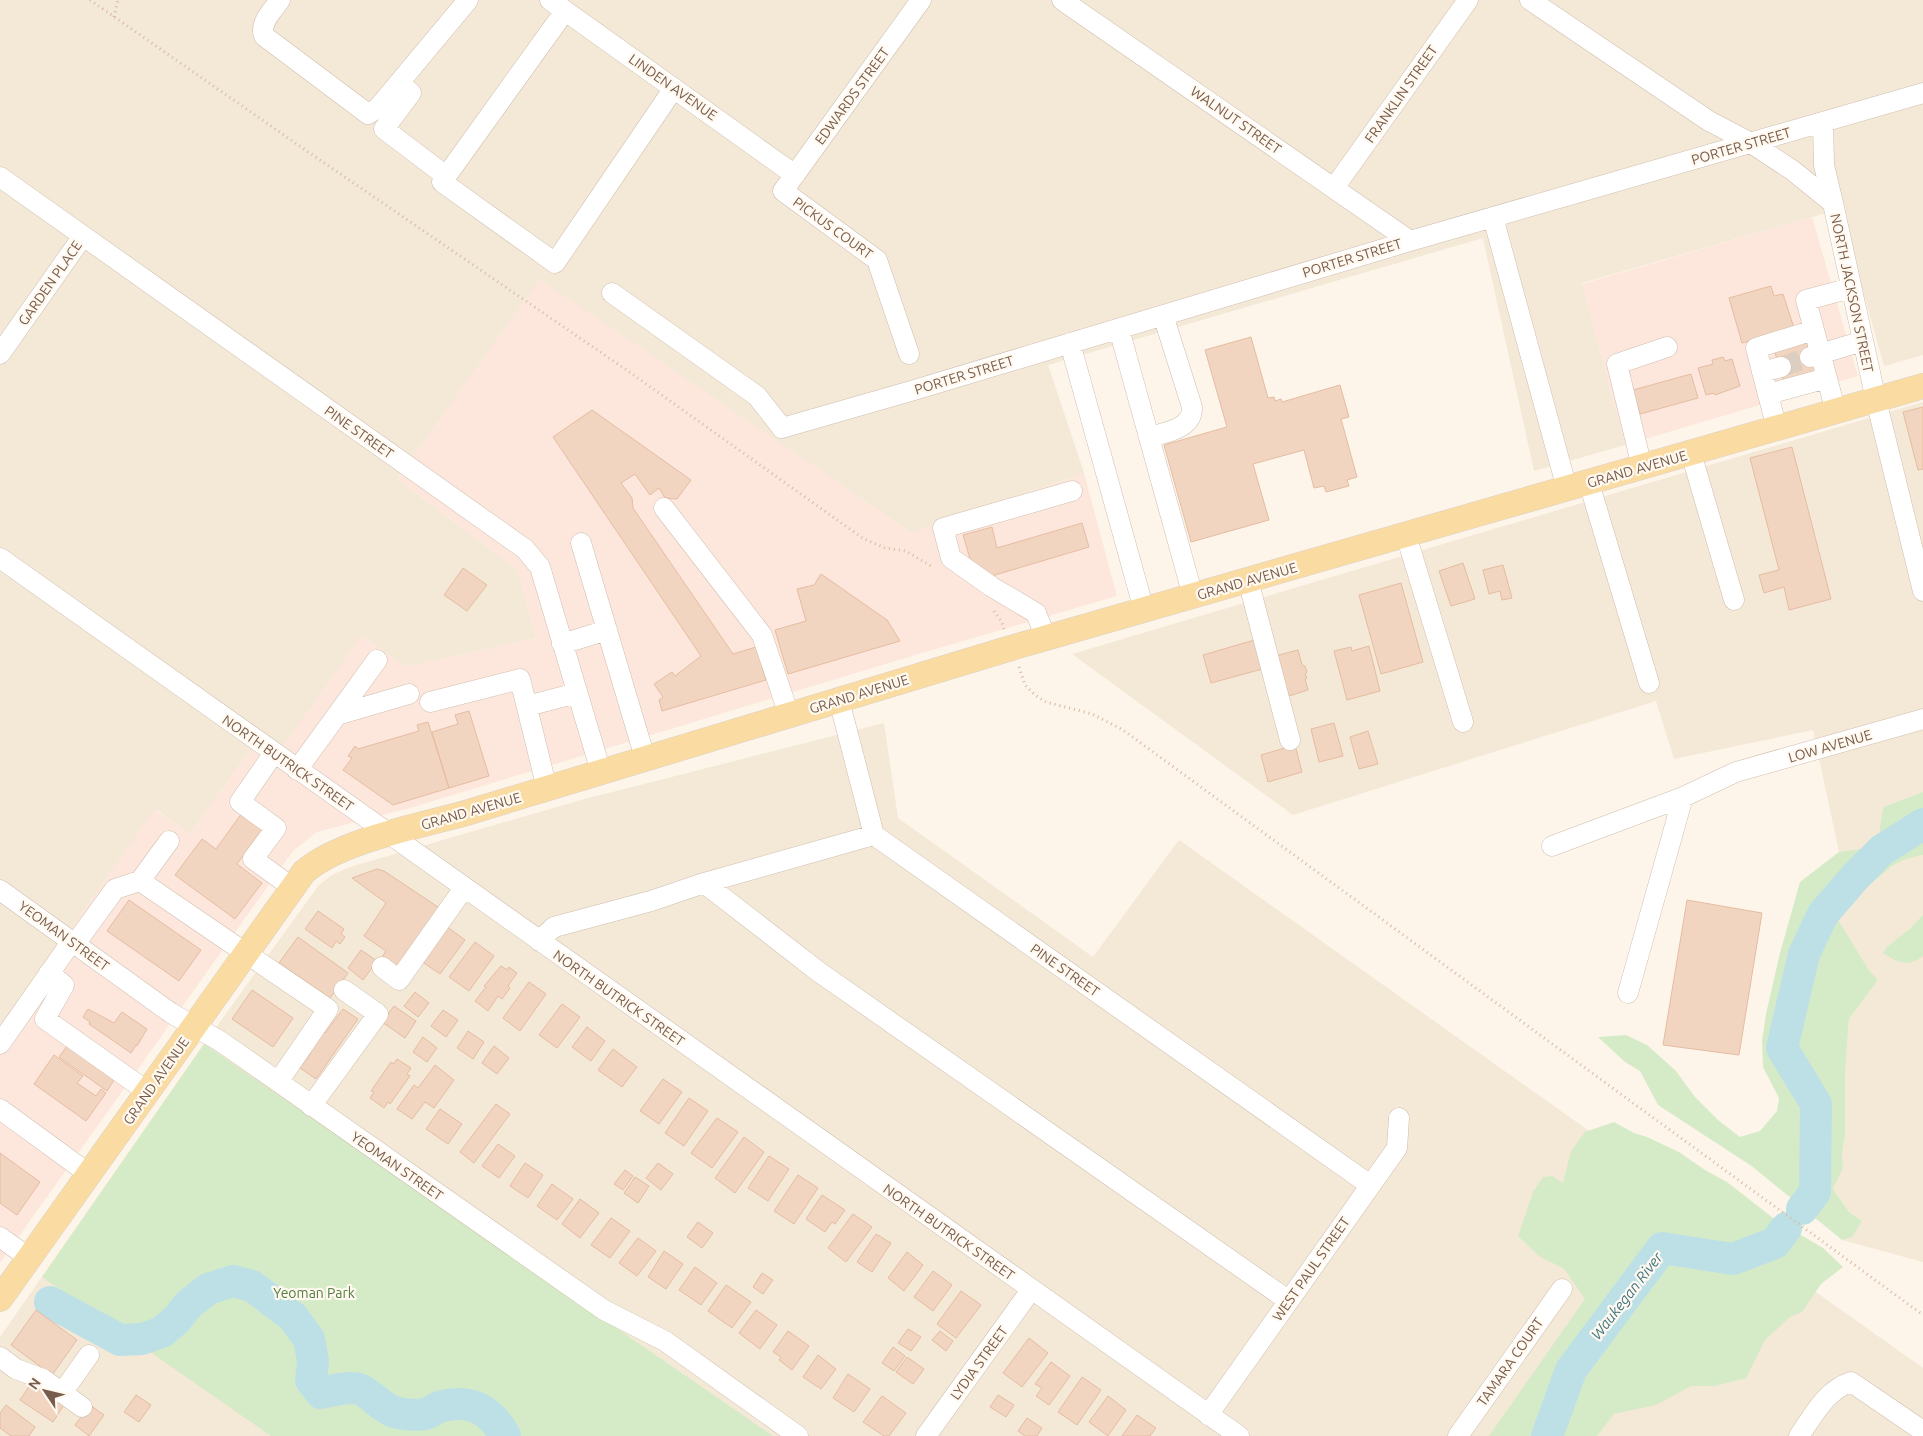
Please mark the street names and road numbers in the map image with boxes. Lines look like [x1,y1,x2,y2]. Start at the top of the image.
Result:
street label: FRANKLIN STREET [1361,42,1441,146]
street label: EDWARDS STREET [811,44,893,148]
street label: LINDEN AVENUE [626,51,720,124]
street label: WALNUT STREET [1188,83,1285,157]
street label: PORTER STREET [1689,124,1793,168]
street label: PICKUS COURT [790,194,876,262]
street label: NORTH JACKSON STREET [1827,212,1877,374]
street label: PORTER STREET [1300,235,1404,281]
street label: GARDEN PLACE [15,238,85,328]
street label: PORTER STREET [912,352,1016,398]
street label: PINE STREET [322,402,397,462]
street label: GRAND AVENUE [1585,447,1689,491]
street label: GRAND AVENUE [1195,559,1299,603]
street label: GRAND AVENUE [807,671,911,717]
street label: NORTH BUTRICK STREET [219,712,357,815]
street label: LOW AVENUE [1786,726,1874,766]
street label: GRAND AVENUE [419,789,523,833]
street label: YEOMAN STREET [15,898,113,974]
street label: PINE STREET [1028,940,1103,1000]
street label: NORTH BUTRICK STREET [550,947,688,1050]
street label: GRAND AVENUE [120,1034,192,1128]
street label: YEOMAN STREET [348,1128,446,1204]
street label: NORTH BUTRICK STREET [880,1181,1018,1284]
street label: WEST PAUL STREET [1269,1214,1353,1324]
street label: TAMARA COURT [1474,1315,1547,1409]
street label: LYDIA STREET [947,1323,1011,1403]

